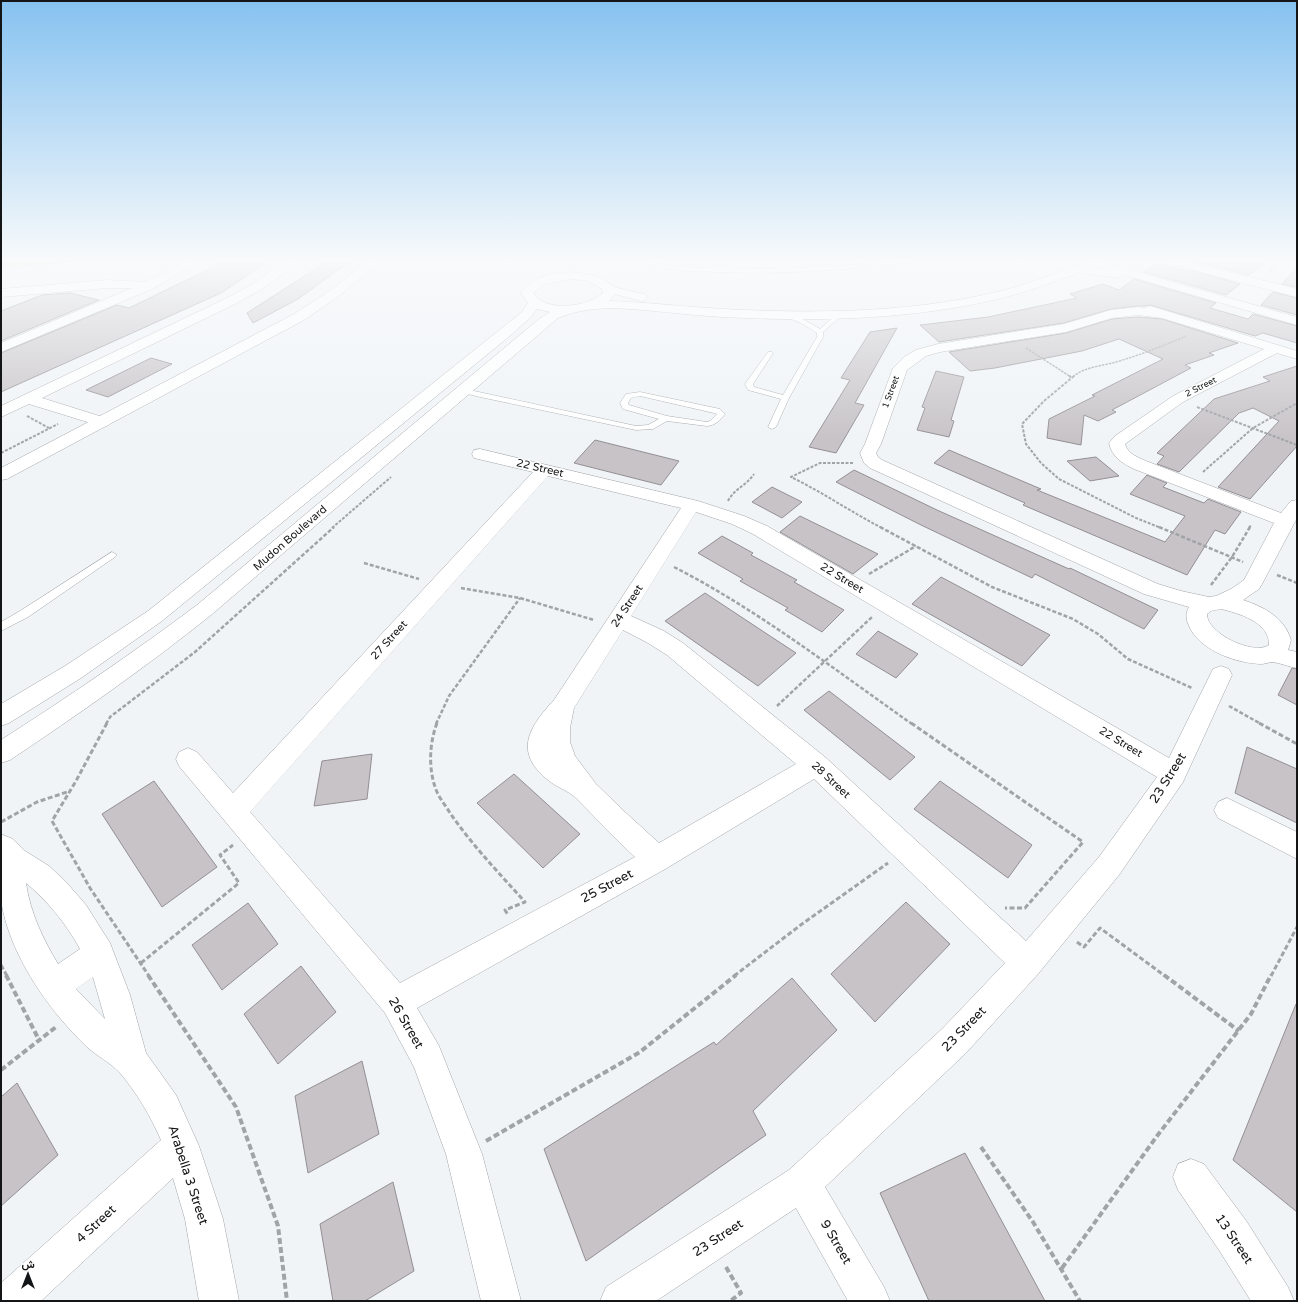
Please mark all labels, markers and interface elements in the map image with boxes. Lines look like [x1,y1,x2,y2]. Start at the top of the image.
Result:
street label: 1 Street [880,374,902,410]
street label: 2 Street [1183,374,1219,400]
street label: 22 Street [515,456,565,480]
street label: Mudon Boulevard [251,502,329,573]
street label: 22 Street [818,560,866,596]
street label: 24 Street [608,582,646,630]
street label: 27 Street [368,618,410,662]
street label: 22 Street [1097,724,1145,760]
street label: 23 Street [1146,750,1190,806]
street label: 28 Street [809,759,853,801]
street label: 25 Street [578,866,636,906]
street label: 26 Street [385,994,427,1052]
street label: 23 Street [938,1003,990,1055]
street label: Arabella 3 Street [164,1123,212,1227]
street label: 4 Street [73,1202,119,1246]
street label: 13 Street [1211,1211,1257,1267]
street label: 23 Street [690,1216,746,1260]
street label: 9 Street [817,1217,855,1267]
north arrow [8,1254,48,1294]
text: ش [21,1258,35,1271]

